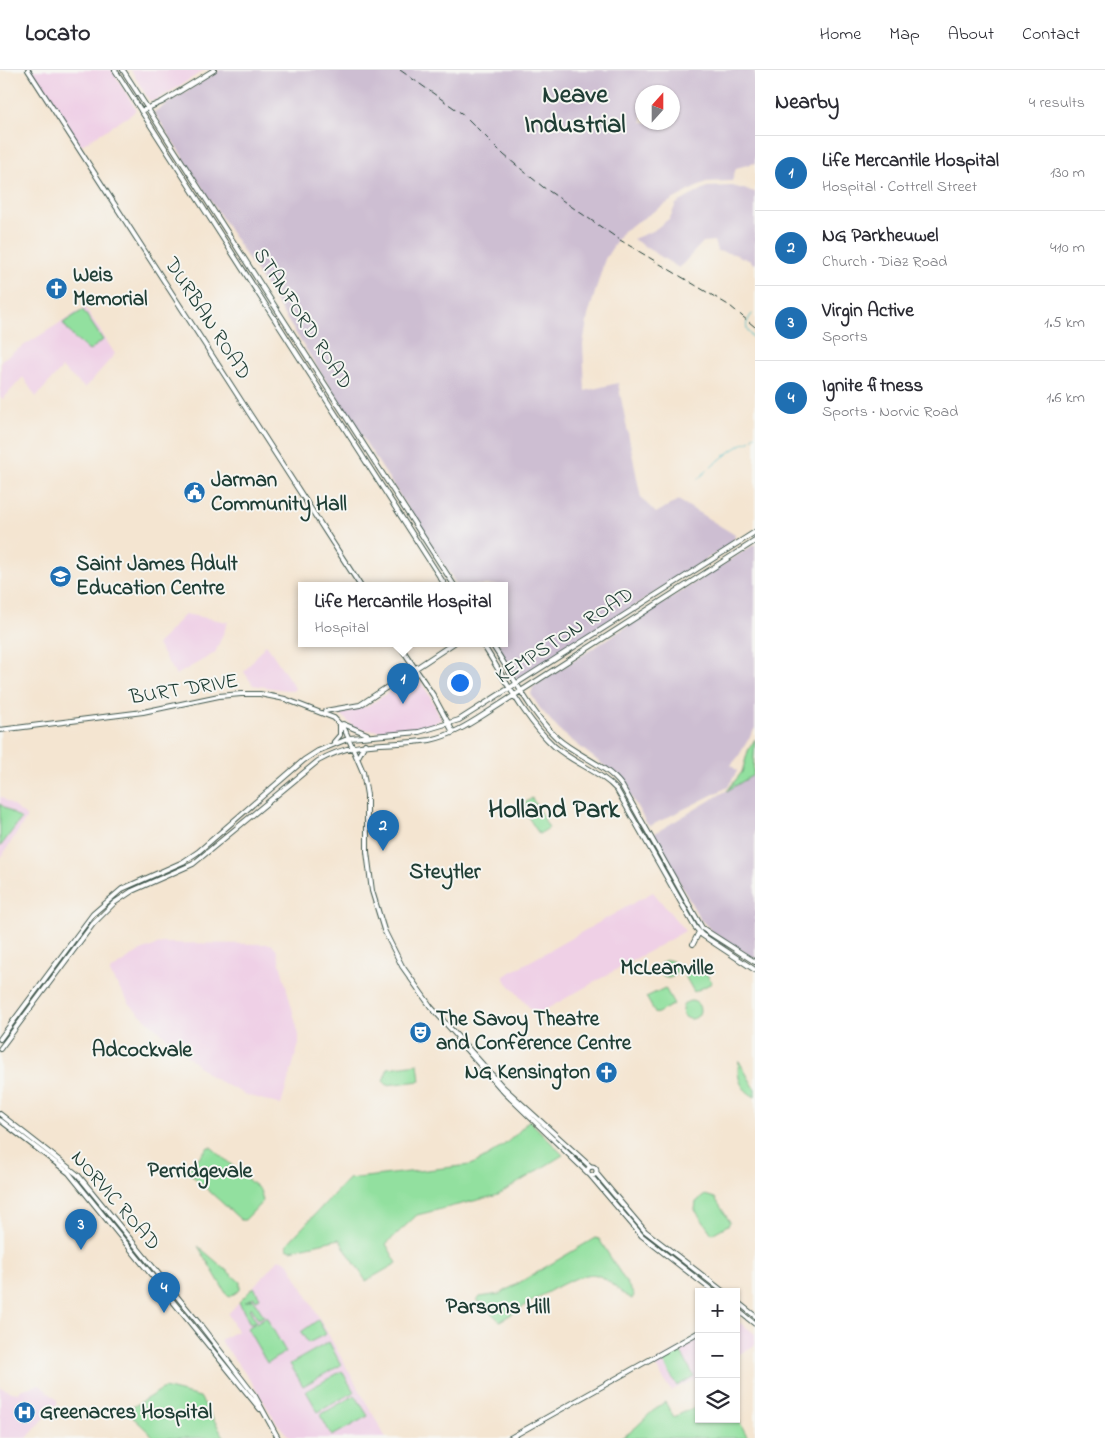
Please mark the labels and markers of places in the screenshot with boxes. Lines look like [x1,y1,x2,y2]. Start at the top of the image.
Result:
place label: Weis Memorial [73,261,148,315]
church icon: Weis Memorial [45,276,69,300]
place label: Jarman Community Hall [211,466,347,522]
public building icon: Jarman Community Hall [183,481,207,505]
place label: Saint James Adult Education Centre [76,550,239,604]
school or university icon: Saint James Adult Education Centre [48,565,72,589]
pin: 1 [387,663,419,704]
pin: 2 [367,810,399,851]
place label: The Savoy Theatre and Conference Centre [436,1005,632,1059]
theatre icon: The Savoy Theatre and Conference Centre [408,1020,432,1044]
place label: NG Kensington [465,1058,590,1090]
church icon: NG Kensington [594,1061,618,1085]
pin: 3 [65,1209,97,1250]
pin: 4 [148,1272,180,1313]
place label: Greenacres Hospital [40,1398,213,1428]
hospital icon: Greenacres Hospital [12,1401,36,1425]

